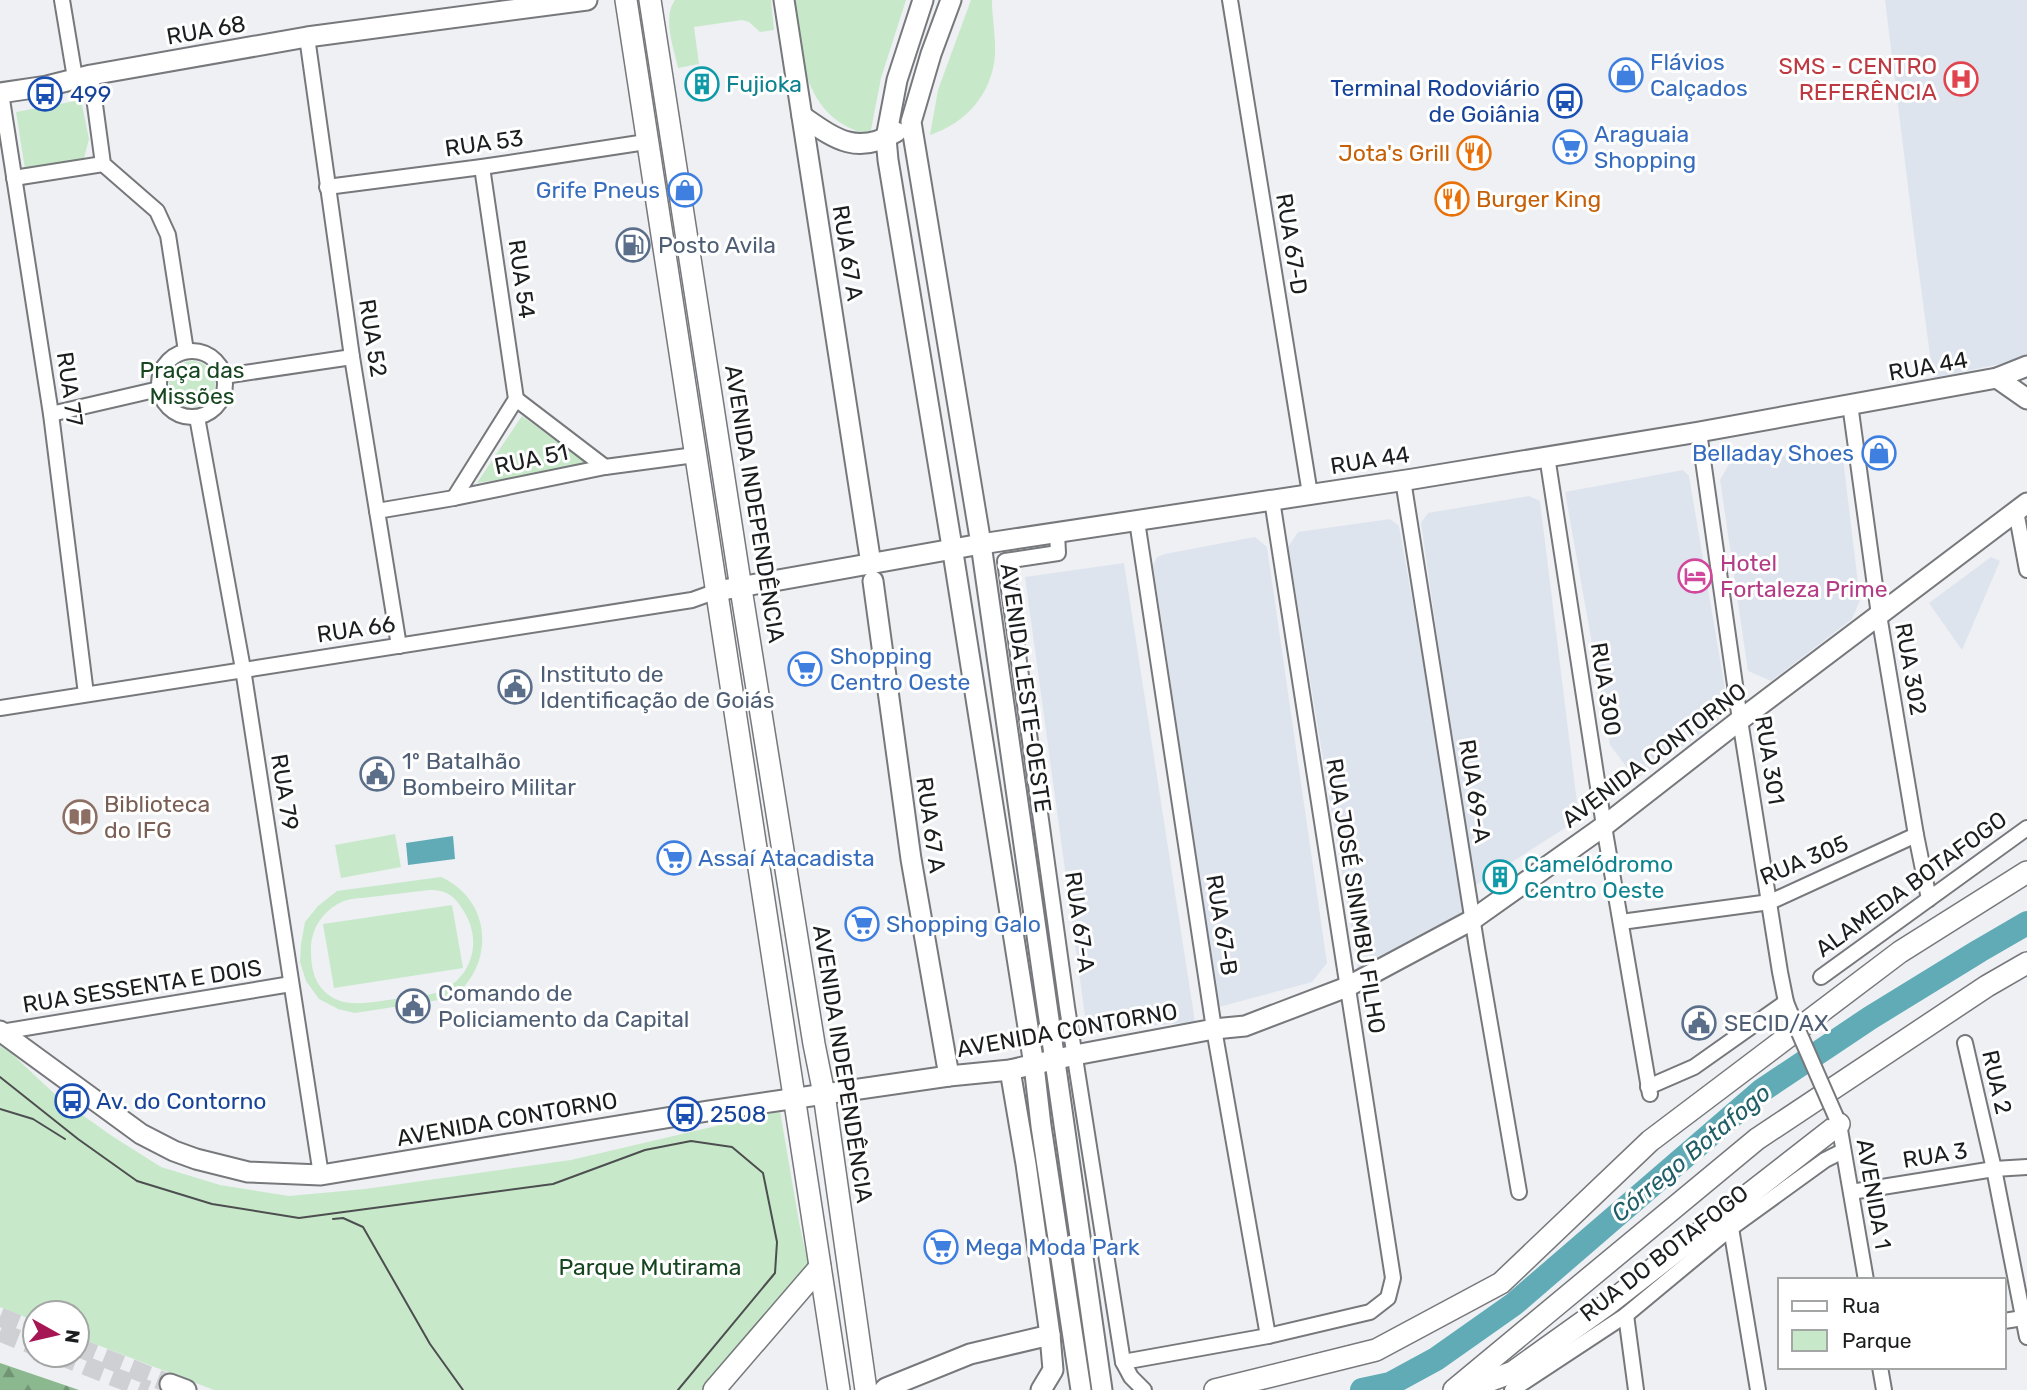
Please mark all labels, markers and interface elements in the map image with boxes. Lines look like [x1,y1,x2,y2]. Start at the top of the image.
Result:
street label: RUA 68 [164,9,248,51]
place label: Flávios Calçados [1650,48,1748,102]
place label: SMS - CENTRO REFERÊNCIA [1779,52,1937,106]
shop icon: Flávios Calçados [1607,56,1645,94]
hospital icon: SMS - CENTRO REFERÊNCIA [1942,60,1980,98]
building icon: Fujioka [683,65,721,103]
place label: Fujioka [726,70,802,98]
place label: Terminal Rodoviário de Goiânia [1330,74,1540,128]
bus stop icon: 499 [26,75,64,113]
place label: 499 [70,80,111,108]
bus stop icon: Terminal Rodoviário de Goiânia [1546,82,1584,120]
place label: Araguaia Shopping [1594,120,1696,174]
street label: RUA 53 [443,124,525,162]
supermarket icon: Araguaia Shopping [1551,128,1589,166]
restaurant icon: Jota's Grill [1455,134,1493,172]
place label: Jota's Grill [1338,139,1450,167]
shop icon: Grife Pneus [666,171,704,209]
place label: Grife Pneus [536,176,660,204]
restaurant icon: Burger King [1433,180,1471,218]
place label: Burger King [1476,185,1601,213]
street label: RUA 67-D [1270,191,1314,297]
street label: RUA 67 A [827,203,869,303]
fuel station icon: Posto Avila [614,226,652,264]
place label: Posto Avila [658,231,776,259]
street label: RUA 54 [503,238,541,320]
street label: RUA 52 [353,297,393,379]
street label: RUA 44 [1886,345,1970,387]
street label: RUA 77 [51,350,89,428]
park label: Praça das Missões [139,356,245,410]
street label: AVENIDA INDEPENDÊNCIA [719,363,791,645]
shop icon: Belladay Shoes [1860,434,1898,472]
street label: RUA 51 [492,438,570,480]
place label: Belladay Shoes [1692,439,1854,467]
street label: RUA 44 [1328,440,1412,480]
place label: Hotel Fortaleza Prime [1720,549,1888,603]
hotel icon: Hotel Fortaleza Prime [1676,557,1714,595]
street label: AVENIDA LESTE-OESTE [995,562,1057,814]
street label: RUA 66 [315,610,397,648]
street label: RUA 302 [1889,621,1933,717]
street label: RUA 300 [1585,640,1627,738]
place label: Shopping Centro Oeste [830,642,970,696]
supermarket icon: Shopping Centro Oeste [786,650,824,688]
place label: Instituto de Identificação de Goiás [540,660,774,714]
public building icon: Instituto de Identificação de Goiás [496,668,534,706]
street label: AVENIDA CONTORNO [1556,677,1752,833]
street label: RUA 301 [1749,714,1791,806]
street label: RUA 69-A [1453,737,1497,845]
place label: 1º Batalhão Bombeiro Militar [402,747,576,801]
street label: RUA 79 [265,752,305,832]
public building icon: 1º Batalhão Bombeiro Militar [358,755,396,793]
street label: RUA JOSÉ SINIMBU FILHO [1320,756,1392,1036]
street label: RUA 67 A [910,775,952,875]
place label: Biblioteca do IFG [104,790,210,844]
library icon: Biblioteca do IFG [61,798,99,836]
street label: ALAMEDA BOTAFOGO [1810,805,2012,963]
street label: RUA 305 [1756,829,1852,891]
supermarket icon: Assaí Atacadista [655,839,693,877]
place label: Assaí Atacadista [698,844,875,872]
place label: Camelódromo Centro Oeste [1524,850,1673,904]
building icon: Camelódromo Centro Oeste [1481,858,1519,896]
street label: RUA 67-A [1059,870,1101,974]
street label: RUA 67-B [1200,873,1244,977]
supermarket icon: Shopping Galo [843,905,881,943]
place label: Shopping Galo [886,910,1041,938]
street label: AVENIDA INDEPENDÊNCIA [807,923,879,1205]
street label: RUA SESSENTA E DOIS [20,953,264,1019]
place label: Comando de Policiamento da Capital [438,979,689,1033]
public building icon: Comando de Policiamento da Capital [394,987,432,1025]
street label: AVENIDA CONTORNO [954,997,1180,1063]
public building icon: SECID/AX [1680,1004,1718,1042]
place label: SECID/AX [1724,1009,1829,1037]
street label: RUA 2 [1976,1047,2018,1117]
water label: Córrego Botafogo [1606,1078,1776,1228]
bus stop icon: Av. do Contorno [53,1082,91,1120]
street label: AVENIDA CONTORNO [394,1086,620,1152]
place label: Av. do Contorno [96,1087,267,1115]
bus stop icon: 2508 [666,1095,704,1133]
place label: 2508 [710,1100,766,1128]
street label: RUA 3 [1901,1136,1969,1174]
street label: AVENIDA 1 [1851,1137,1897,1251]
street label: RUA DO BOTAFOGO [1574,1179,1754,1327]
supermarket icon: Mega Moda Park [922,1228,960,1266]
place label: Mega Moda Park [965,1233,1140,1261]
park label: Parque Mutirama [559,1253,741,1281]
legend [1778,1278,2006,1369]
text: Rua [1842,1293,1880,1318]
north arrow [21,1299,91,1369]
text: N [60,1328,85,1345]
text: Parque [1842,1328,1912,1353]

